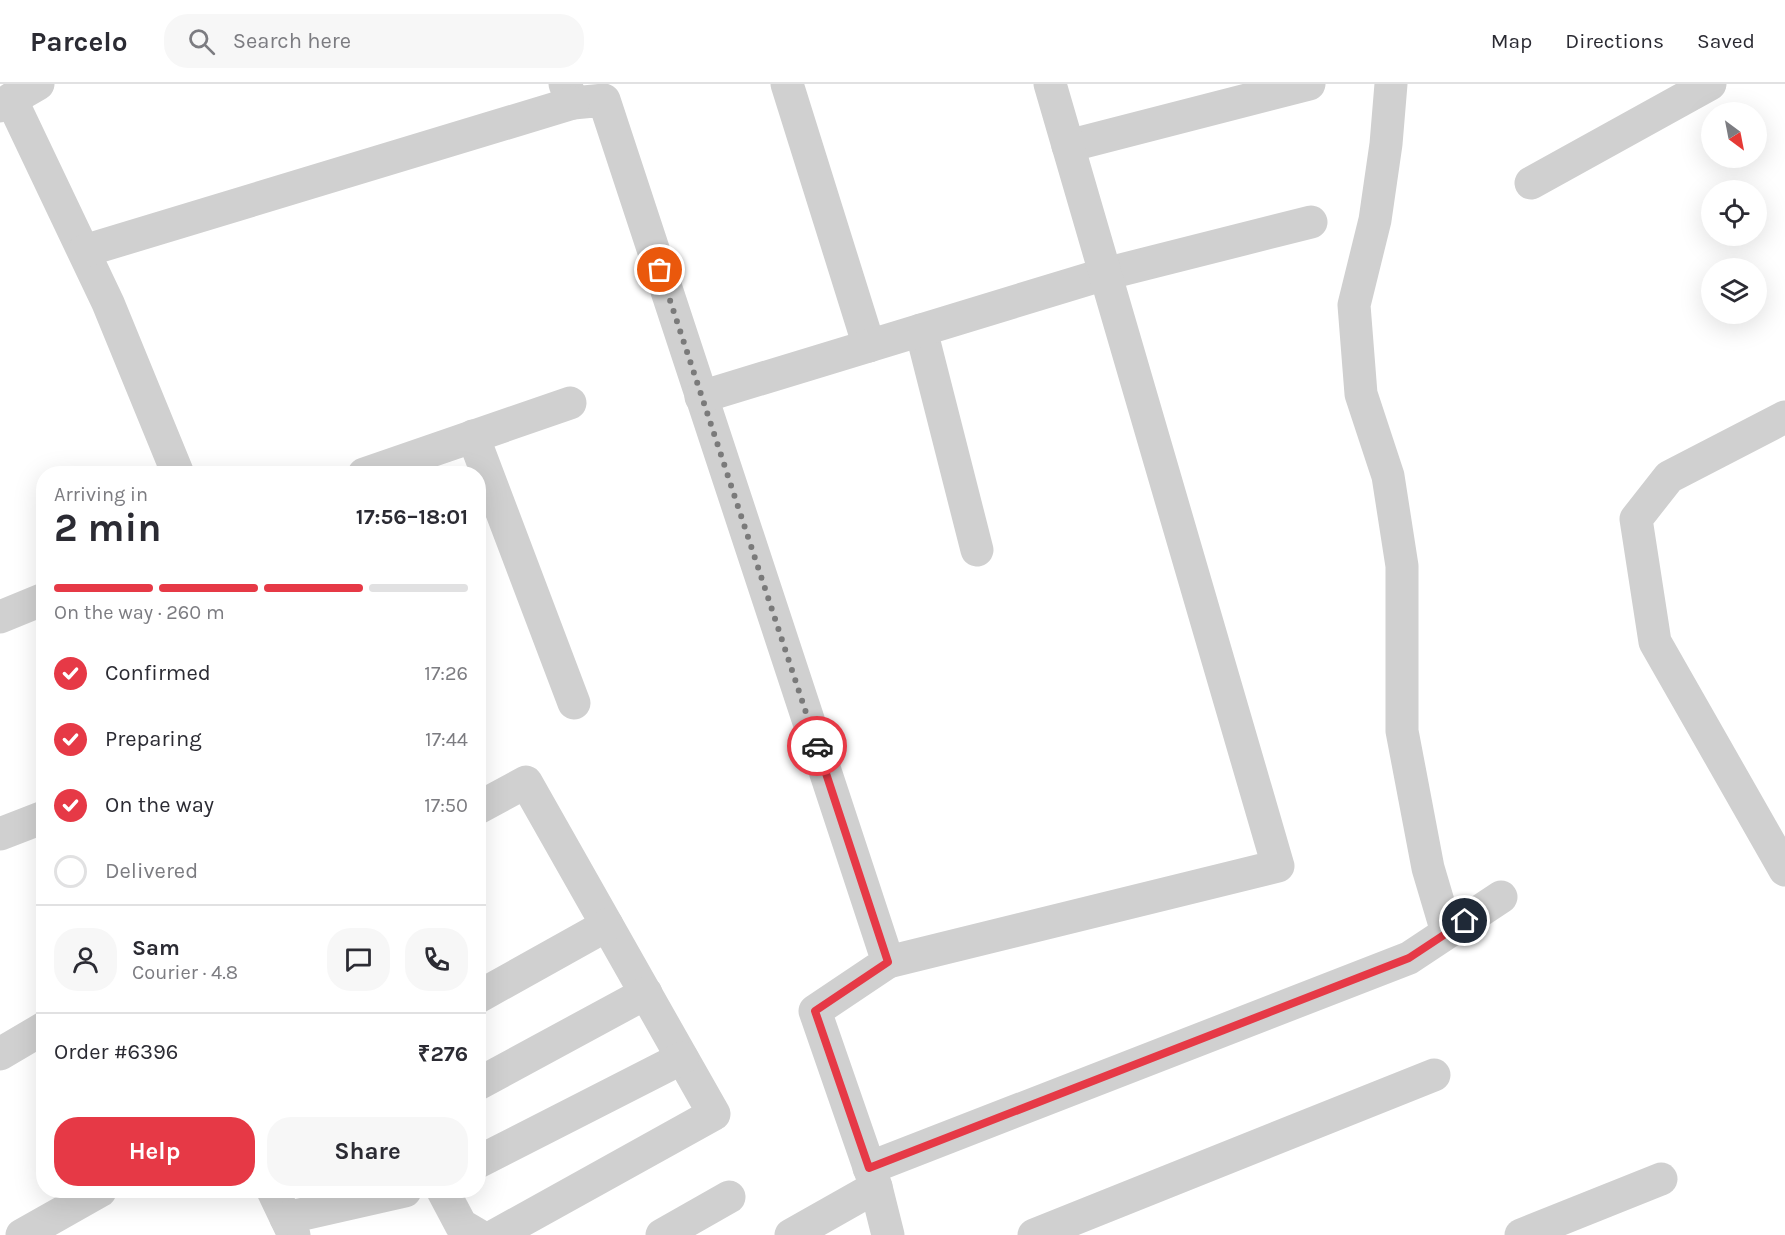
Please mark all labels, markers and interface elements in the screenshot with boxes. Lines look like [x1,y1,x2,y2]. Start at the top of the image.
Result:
search box [164,14,584,68]
text: Parcelo [30,25,128,58]
icon: search [185,25,218,58]
text: Search here [233,28,351,54]
text: Map [1491,29,1532,53]
text: Directions [1565,29,1664,53]
text: Saved [1697,29,1755,53]
north arrow [1701,102,1767,168]
map controls [1701,102,1767,324]
button: locate [1701,180,1767,246]
pin [634,244,685,295]
icon: bag [643,253,676,286]
button: layers [1701,258,1767,324]
text: Arriving in [54,483,148,506]
text: 17:56–18:01 [356,504,468,530]
text: 2 min [54,505,162,551]
text: On the way · 260 m [54,601,225,624]
icon: check [54,657,87,690]
text: Confirmed [105,660,211,686]
text: 17:26 [424,662,468,685]
courier [787,716,847,776]
icon: check [54,723,87,756]
text: Preparing [105,726,202,752]
text: 17:44 [425,728,468,751]
icon: car [801,730,834,763]
icon: check [54,789,87,822]
text: On the way [105,792,214,818]
text: 17:50 [424,794,468,817]
text: Delivered [105,858,198,884]
pin [1439,895,1490,946]
icon: home [1448,904,1481,937]
button: person [54,928,117,991]
button: chat [327,928,390,991]
button: phone [405,928,468,991]
text: Sam [132,935,180,961]
text: Courier · 4.8 [132,961,238,984]
text: Order #6396 [54,1039,178,1065]
text: ₹276 [418,1041,468,1067]
button: Help [54,1117,255,1186]
button: Share [267,1117,468,1186]

